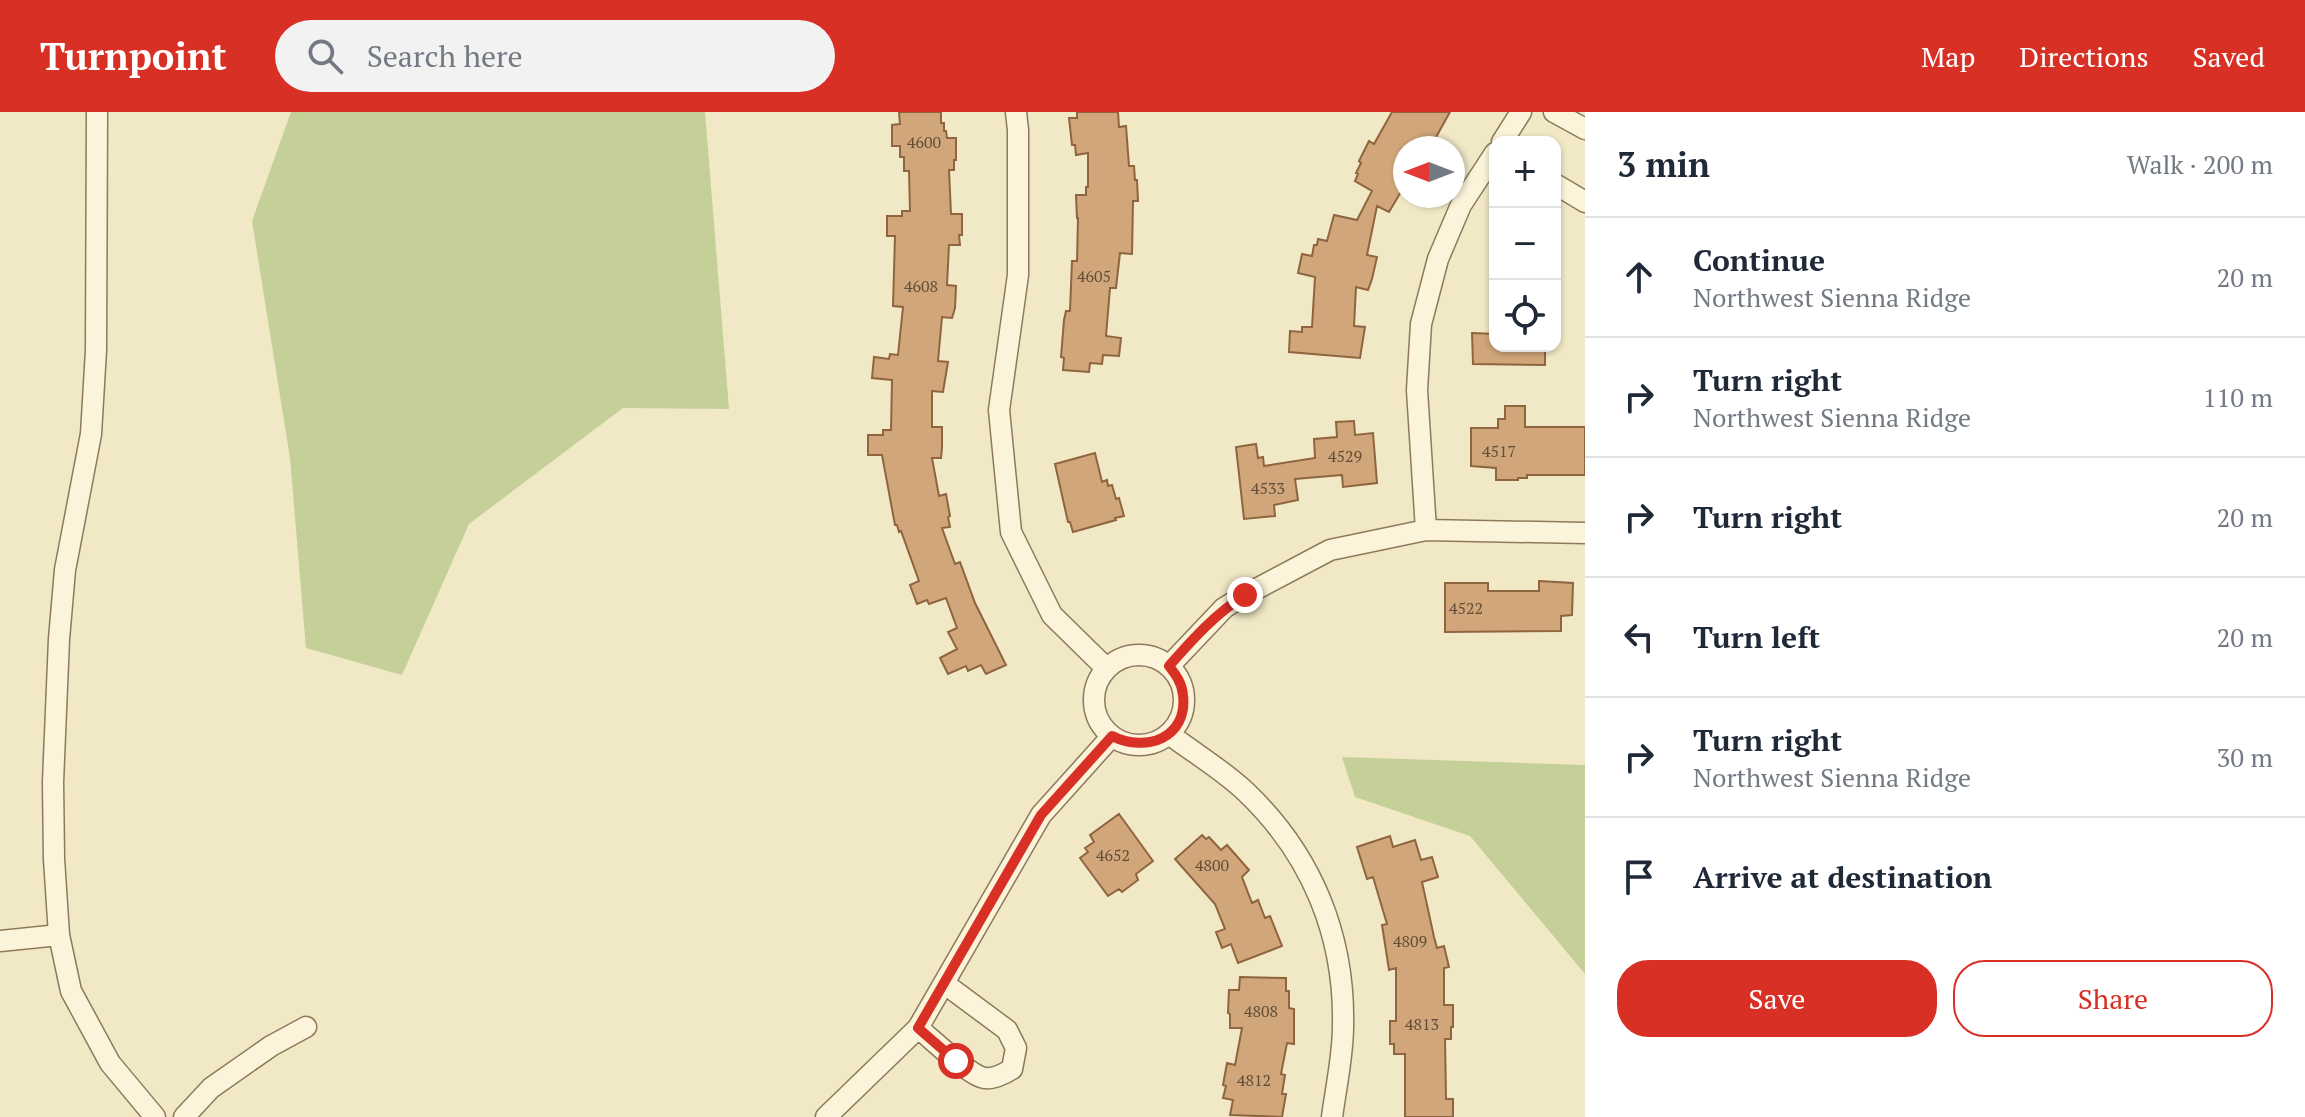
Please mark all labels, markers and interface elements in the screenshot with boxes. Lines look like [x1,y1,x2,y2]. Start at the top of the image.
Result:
search box [275,20,835,92]
text: Turnpoint [40,31,227,81]
icon: search [303,34,347,78]
text: Search here [367,36,523,76]
text: Map [1921,38,1975,75]
text: Directions [2019,38,2149,75]
text: Saved [2193,38,2265,75]
house number: 4600 [907,131,941,153]
north arrow [1393,136,1465,208]
map controls [1489,136,1561,352]
button: + [1489,136,1561,208]
text: 3 min [1617,142,1710,187]
text: Walk · 200 m [2127,147,2273,181]
button: − [1489,208,1561,280]
text: Continue [1693,240,1825,280]
icon: ahead [1617,255,1661,299]
text: 20 m [2217,260,2273,294]
house number: 4605 [1077,265,1111,287]
house number: 4608 [904,275,938,297]
button: locate [1489,280,1561,352]
text: Northwest Sienna Ridge [1693,280,1971,314]
text: Turn right [1693,360,1842,400]
icon: right [1617,375,1661,419]
text: 110 m [2203,380,2273,414]
text: Northwest Sienna Ridge [1693,400,1971,434]
house number: 4517 [1482,440,1516,462]
house number: 4529 [1328,445,1362,467]
house number: 4533 [1251,477,1285,499]
icon: right [1617,495,1661,539]
text: Turn right [1693,497,1842,537]
text: 20 m [2217,500,2273,534]
route end [1227,577,1263,613]
house number: 4522 [1449,597,1483,619]
icon: left [1617,615,1661,659]
text: Turn left [1693,617,1820,657]
text: 20 m [2217,620,2273,654]
text: Turn right [1693,720,1842,760]
icon: right [1617,735,1661,779]
text: 30 m [2217,740,2273,774]
text: Northwest Sienna Ridge [1693,760,1971,794]
house number: 4652 [1096,844,1130,866]
house number: 4800 [1195,854,1229,876]
icon: arrive [1617,855,1661,899]
text: Arrive at destination [1693,857,1992,897]
house number: 4809 [1393,930,1427,952]
button: Save [1617,960,1937,1037]
button: Share [1953,960,2273,1037]
house number: 4808 [1244,1000,1278,1022]
house number: 4813 [1405,1013,1439,1035]
route start [938,1043,974,1079]
house number: 4812 [1237,1069,1271,1091]

